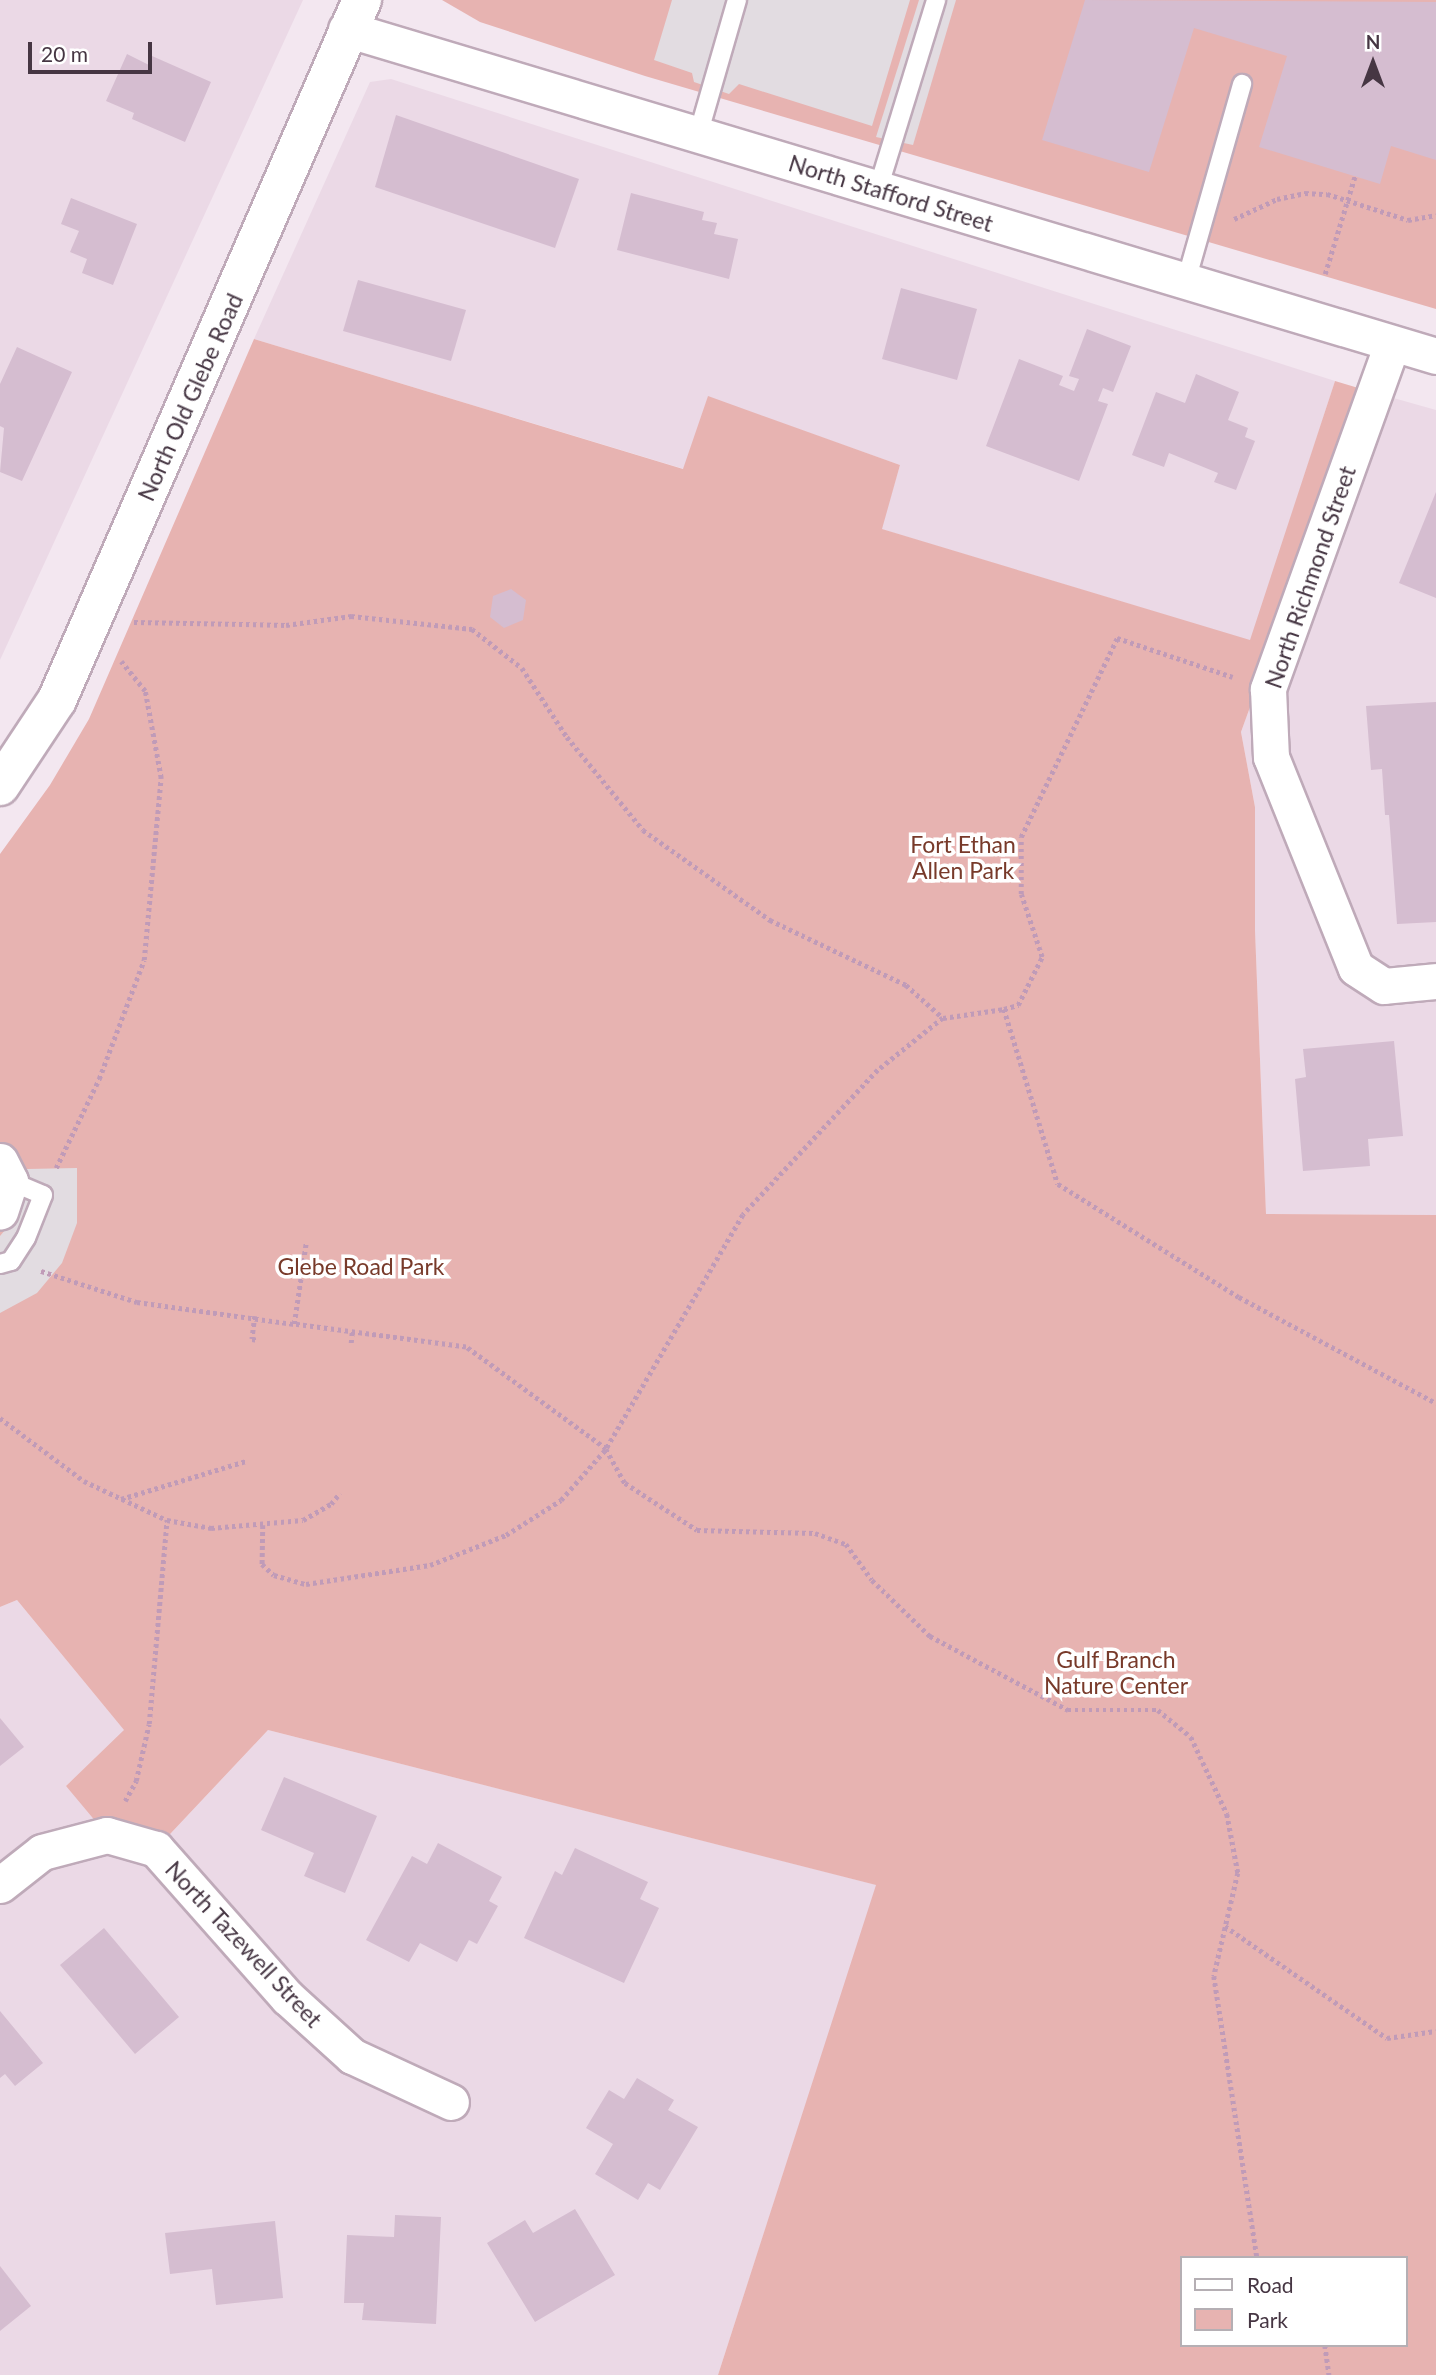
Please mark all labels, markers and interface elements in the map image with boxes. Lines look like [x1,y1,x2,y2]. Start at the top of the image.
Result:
scale bar [32,28,156,72]
north arrow [1338,28,1408,98]
text: N [1366,30,1380,53]
text: 20 m [41,41,88,66]
street label: North Stafford Street [785,149,997,237]
street label: North Old Glebe Road [132,289,248,505]
street label: North Richmond Street [1259,462,1361,692]
park label: Fort Ethan Allen Park [910,830,1016,884]
park label: Glebe Road Park [277,1252,445,1280]
park label: Gulf Branch Nature Center [1044,1645,1188,1699]
street label: North Tazewell Street [160,1855,328,2033]
legend [1180,2256,1408,2347]
text: Road [1247,2272,1294,2297]
text: Park [1247,2307,1288,2332]

